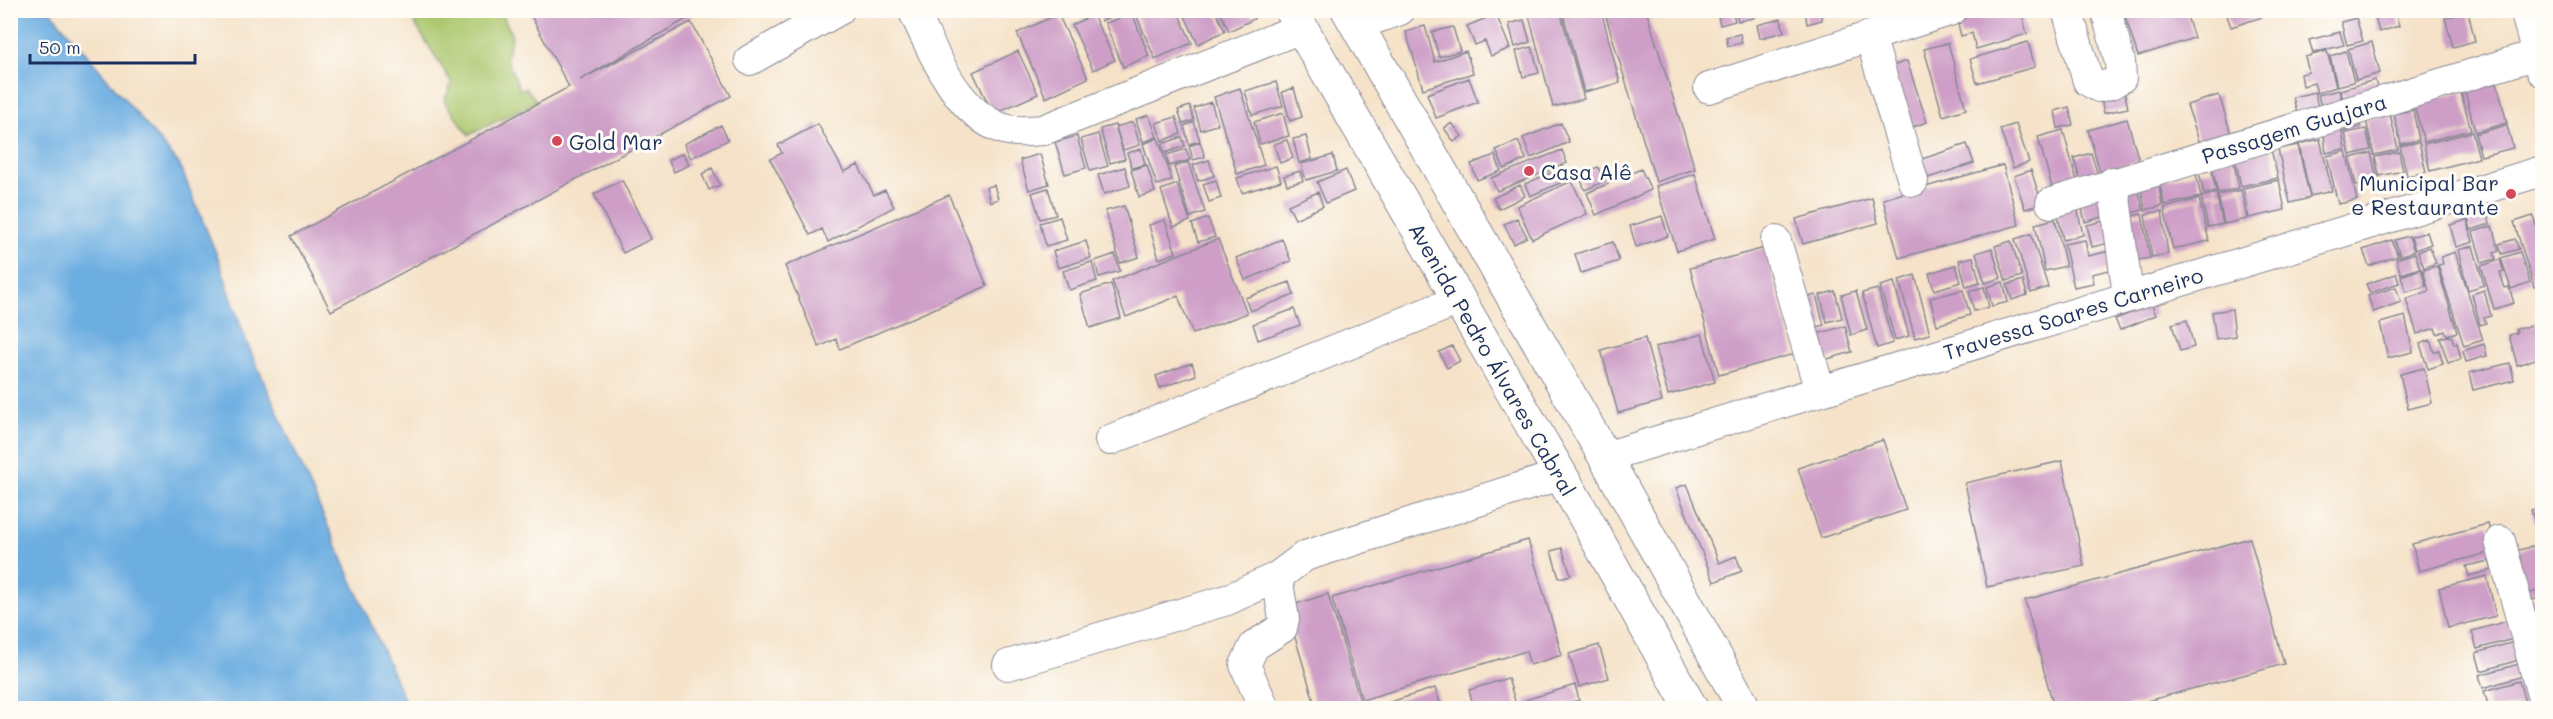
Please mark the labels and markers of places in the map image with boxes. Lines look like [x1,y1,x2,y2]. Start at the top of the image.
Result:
place label: Gold Mar [569,128,663,155]
marker: Gold Mar [550,134,564,148]
place label: Casa Alê [1541,158,1632,185]
marker: Casa Alê [1522,164,1536,178]
place label: Municipal Bar e Restaurante [2351,169,2499,220]
marker: Municipal Bar e Restaurante [2504,187,2518,201]

